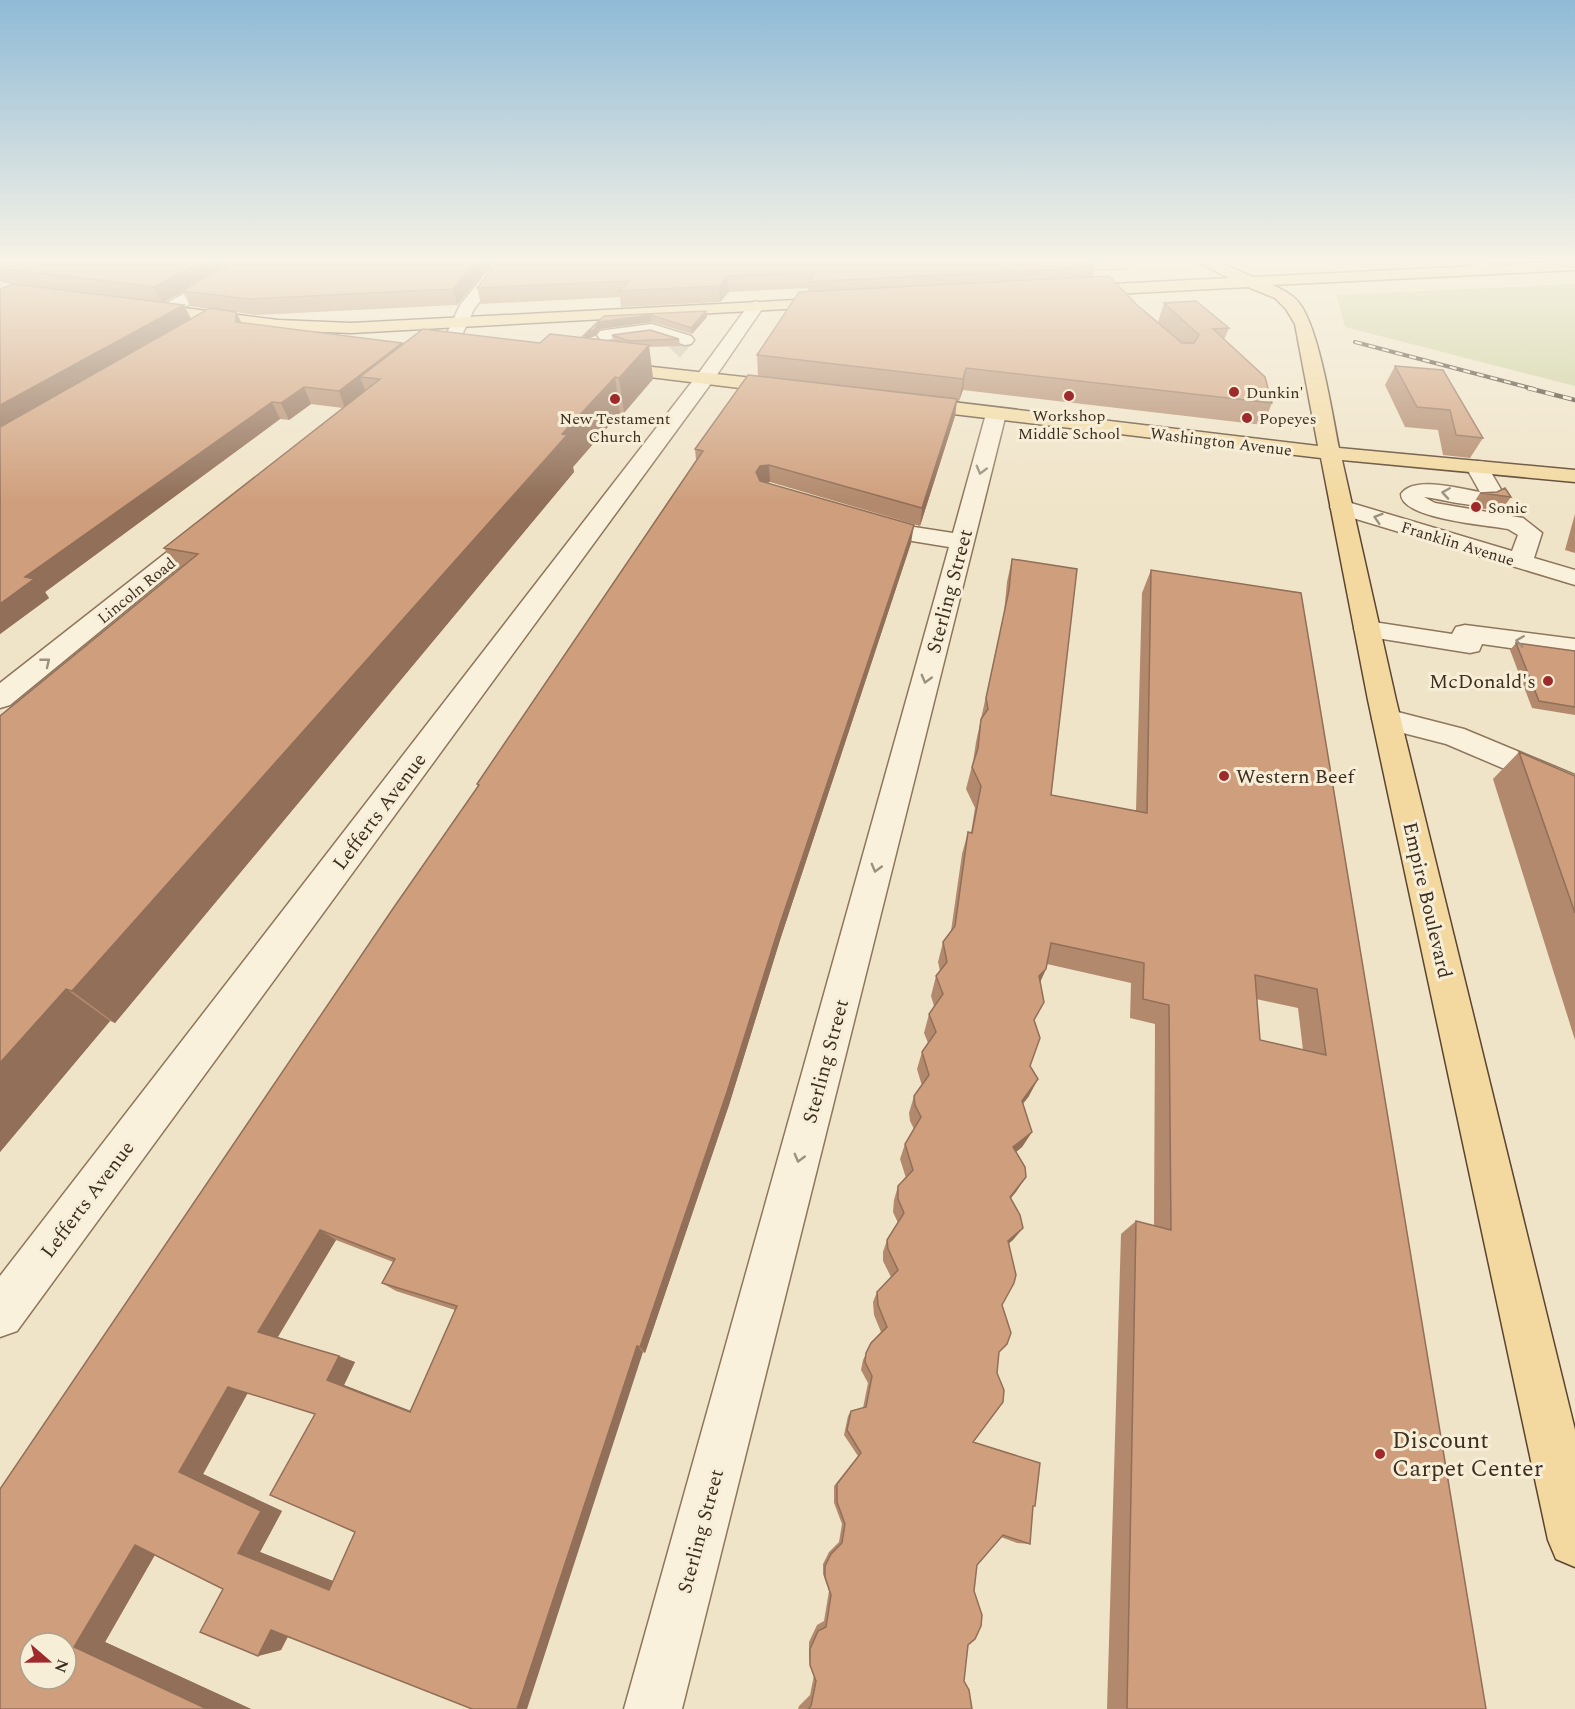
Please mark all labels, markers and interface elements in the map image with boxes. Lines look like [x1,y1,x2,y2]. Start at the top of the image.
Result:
place label: Dunkin' [1246,381,1304,405]
marker: Dunkin' [1227,385,1241,399]
marker: Workshop Middle School [1062,389,1076,403]
marker: New Testament Church [608,392,622,406]
place label: Workshop Middle School [1018,404,1120,446]
place label: New Testament Church [559,407,671,449]
place label: Popeyes [1259,407,1317,431]
marker: Popeyes [1240,411,1254,425]
street label: Washington Avenue [1149,421,1293,463]
one-way arrow [976,465,989,475]
one-way arrow [1441,487,1451,500]
place label: Sonic [1488,496,1527,520]
marker: Sonic [1469,500,1483,514]
one-way arrow [1374,513,1384,525]
street label: Franklin Avenue [1398,515,1517,573]
street label: Sterling Street [919,526,981,657]
street label: Lincoln Road [92,552,181,630]
one-way arrow [1516,635,1525,647]
one-way arrow [39,658,50,669]
place label: McDonald's [1429,667,1536,697]
one-way arrow [920,674,933,684]
marker: McDonald's [1541,674,1555,688]
street label: Lefferts Avenue [326,747,434,877]
place label: Western Beef [1236,762,1356,792]
marker: Western Beef [1217,769,1231,783]
street label: Empire Boulevard [1394,819,1460,982]
one-way arrow [871,862,883,872]
street label: Sterling Street [795,996,857,1127]
street label: Lefferts Avenue [34,1135,142,1265]
one-way arrow [794,1152,807,1162]
place label: Discount Carpet Center [1392,1423,1543,1487]
marker: Discount Carpet Center [1373,1447,1387,1461]
street label: Sterling Street [670,1466,732,1597]
north arrow [18,1631,78,1691]
text: N [48,1656,75,1676]

